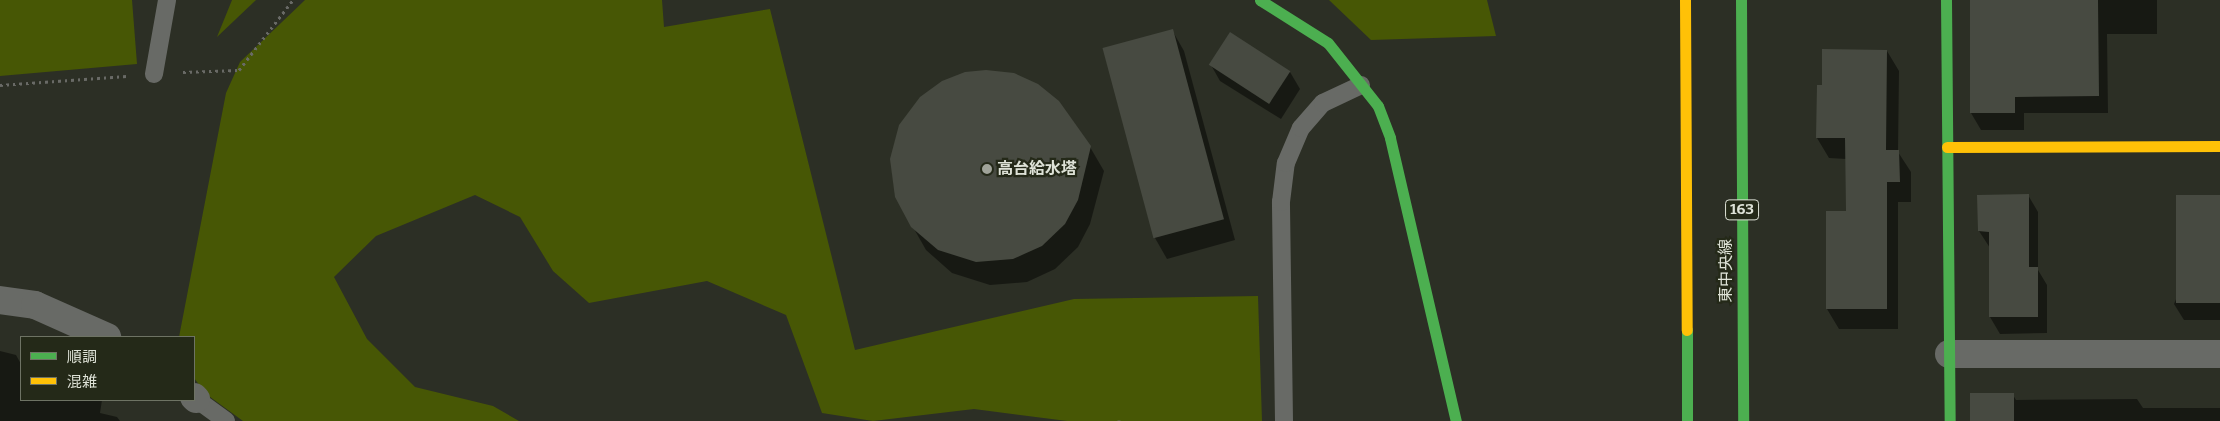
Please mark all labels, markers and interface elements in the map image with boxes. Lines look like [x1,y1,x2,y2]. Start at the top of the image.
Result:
place label: 高台給水塔 [997,159,1077,179]
marker: 高台給水塔 [981,163,993,175]
road number: 163 [1724,198,1760,222]
street label: 東中央線 [1716,239,1736,303]
legend [20,336,195,401]
text: 順調 [67,348,97,366]
text: 混雑 [67,373,97,391]

